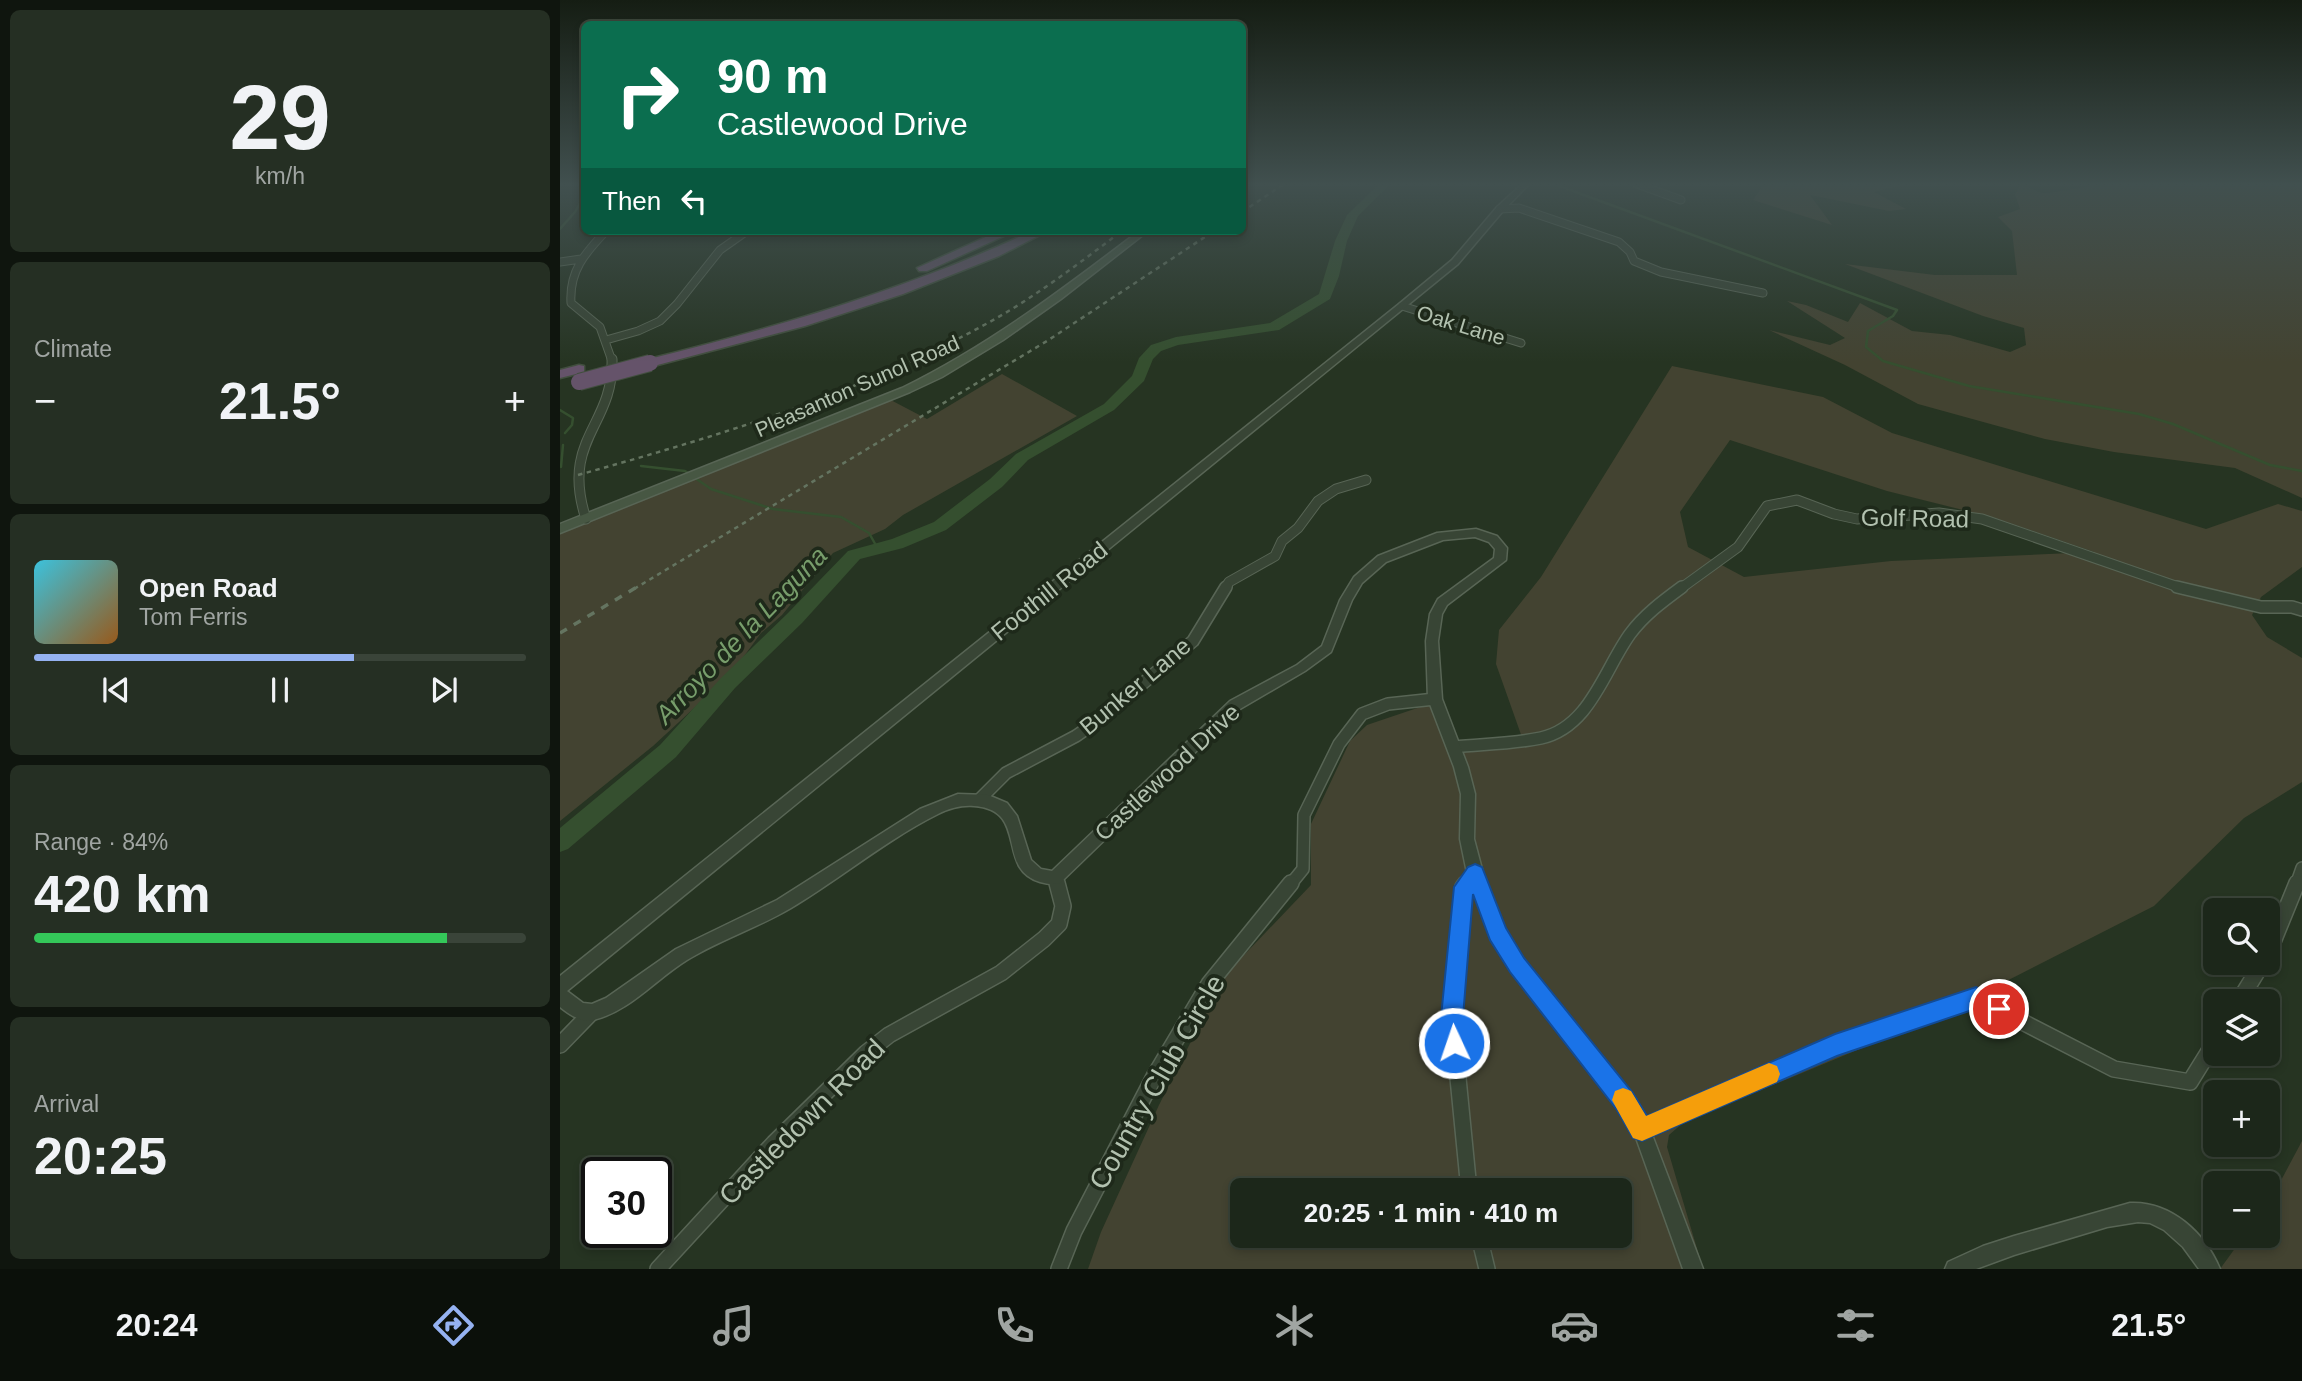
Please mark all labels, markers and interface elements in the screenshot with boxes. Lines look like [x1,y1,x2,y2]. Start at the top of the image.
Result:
icon: right [602,49,693,140]
text: 90 m [717,49,829,103]
text: 29 [229,67,331,168]
text: Castlewood Drive [717,106,968,142]
text: km/h [255,163,305,189]
icon: left [675,182,713,220]
text: Then [602,186,661,216]
street label: Oak Lane [1414,301,1508,349]
street label: Pleasanton Sunol Road [752,331,962,441]
text: Climate [34,336,112,362]
text: 21.5° [219,372,341,430]
text: − [34,380,56,422]
text: + [504,380,526,422]
street label: Golf Road [1861,504,1969,532]
street label: Foothill Road [986,536,1112,646]
water label: Arroyo de la Laguna [647,540,833,731]
text: Open Road [139,573,278,603]
text: Tom Ferris [139,604,248,630]
street label: Bunker Lane [1074,632,1196,740]
icon: previous [97,671,135,709]
icon: pause [261,671,299,709]
icon: next [425,671,463,709]
street label: Castlewood Drive [1089,698,1245,846]
text: Range · 84% [34,829,168,855]
text: 420 km [34,865,210,923]
map controls [2203,898,2280,1248]
button: search [2203,898,2280,975]
street label: Country Club Circle [1083,969,1231,1195]
pin [1969,979,2029,1039]
button: layers [2203,989,2280,1066]
icon: arrive [1980,990,2018,1028]
position arrow [1417,1006,1491,1080]
street label: Castledown Road [713,1033,891,1211]
button: + [2203,1080,2280,1157]
text: Arrival [34,1091,99,1117]
text: 20:25 [34,1127,167,1185]
speed limit sign: 30 [581,1157,672,1248]
button: − [2203,1171,2280,1248]
text: 20:25 · 1 min · 410 m [1304,1198,1558,1228]
icon: directions [429,1301,478,1350]
icon: music [709,1301,758,1350]
icon: phone [990,1301,1039,1350]
icon: climate [1270,1301,1319,1350]
icon: car [1550,1301,1599,1350]
icon: filters [1831,1301,1880,1350]
text: 20:24 [116,1307,198,1343]
text: 21.5° [2111,1307,2186,1343]

